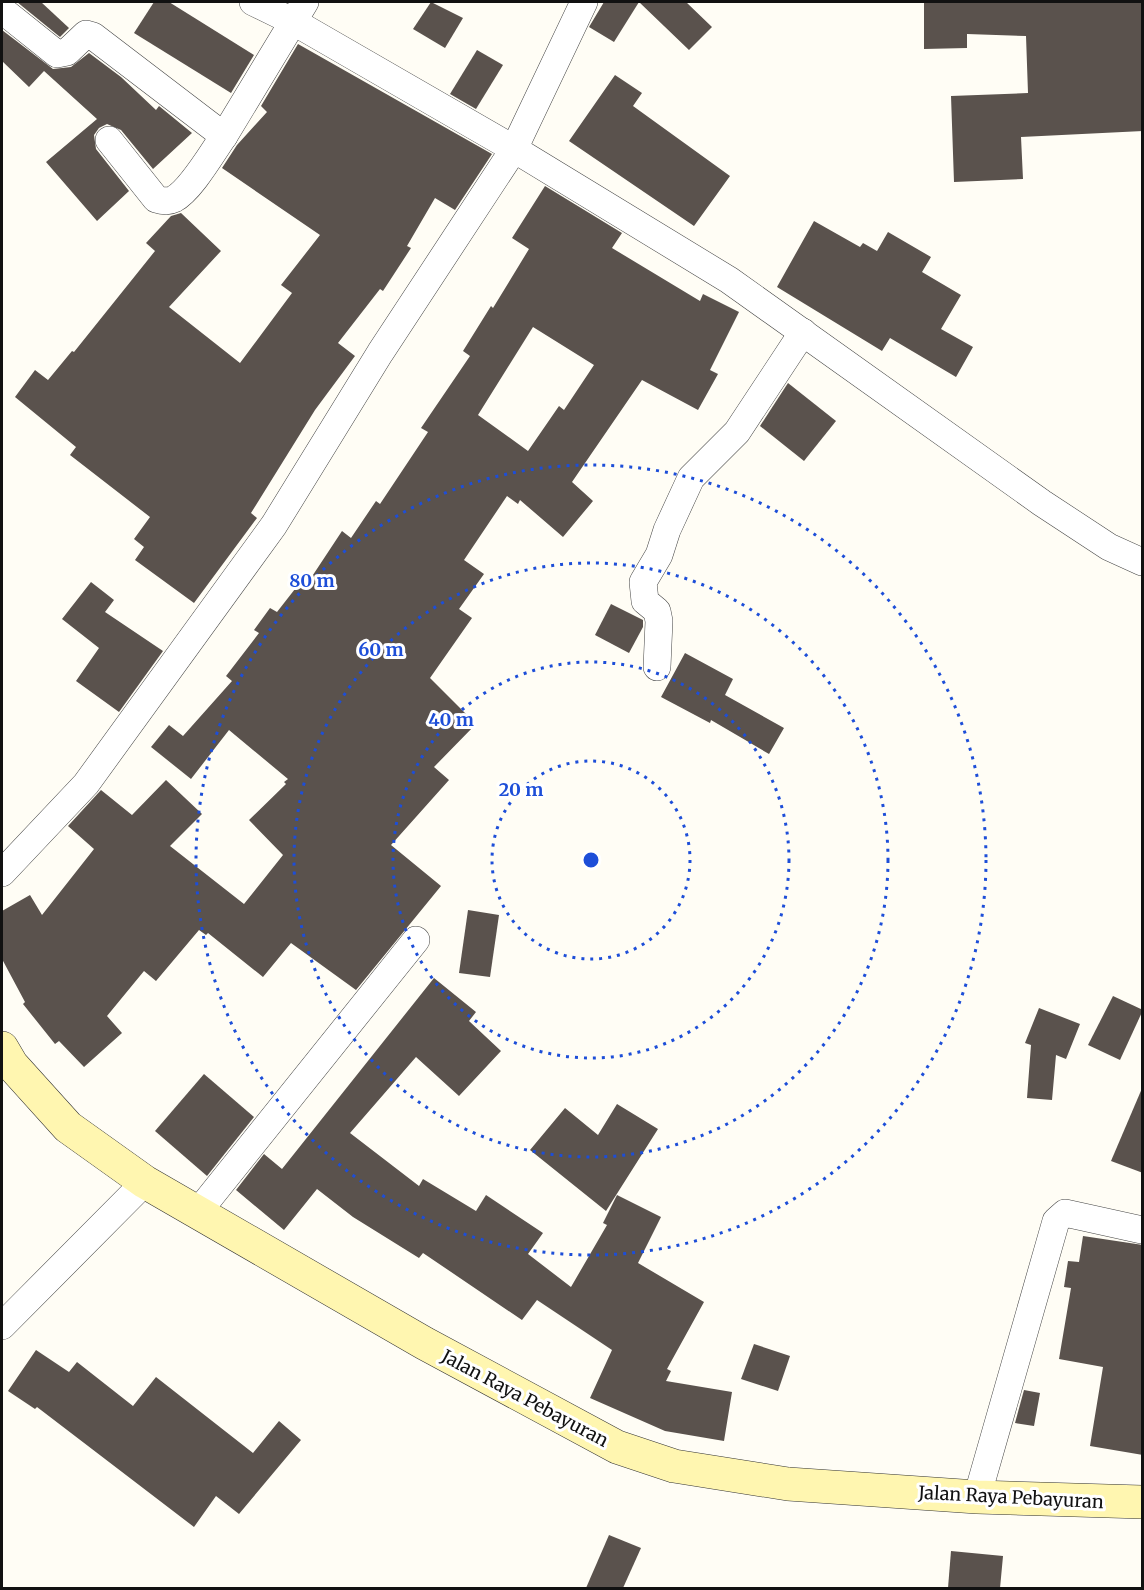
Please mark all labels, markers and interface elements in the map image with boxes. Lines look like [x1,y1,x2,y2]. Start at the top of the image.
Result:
text: 80 m [289,569,335,592]
text: 60 m [358,638,404,661]
text: 40 m [428,708,474,731]
text: 20 m [499,778,543,801]
centre of rings [581,850,601,870]
street label: Jalan Raya Pebayuran [437,1344,612,1452]
street label: Jalan Raya Pebayuran [917,1481,1104,1513]

